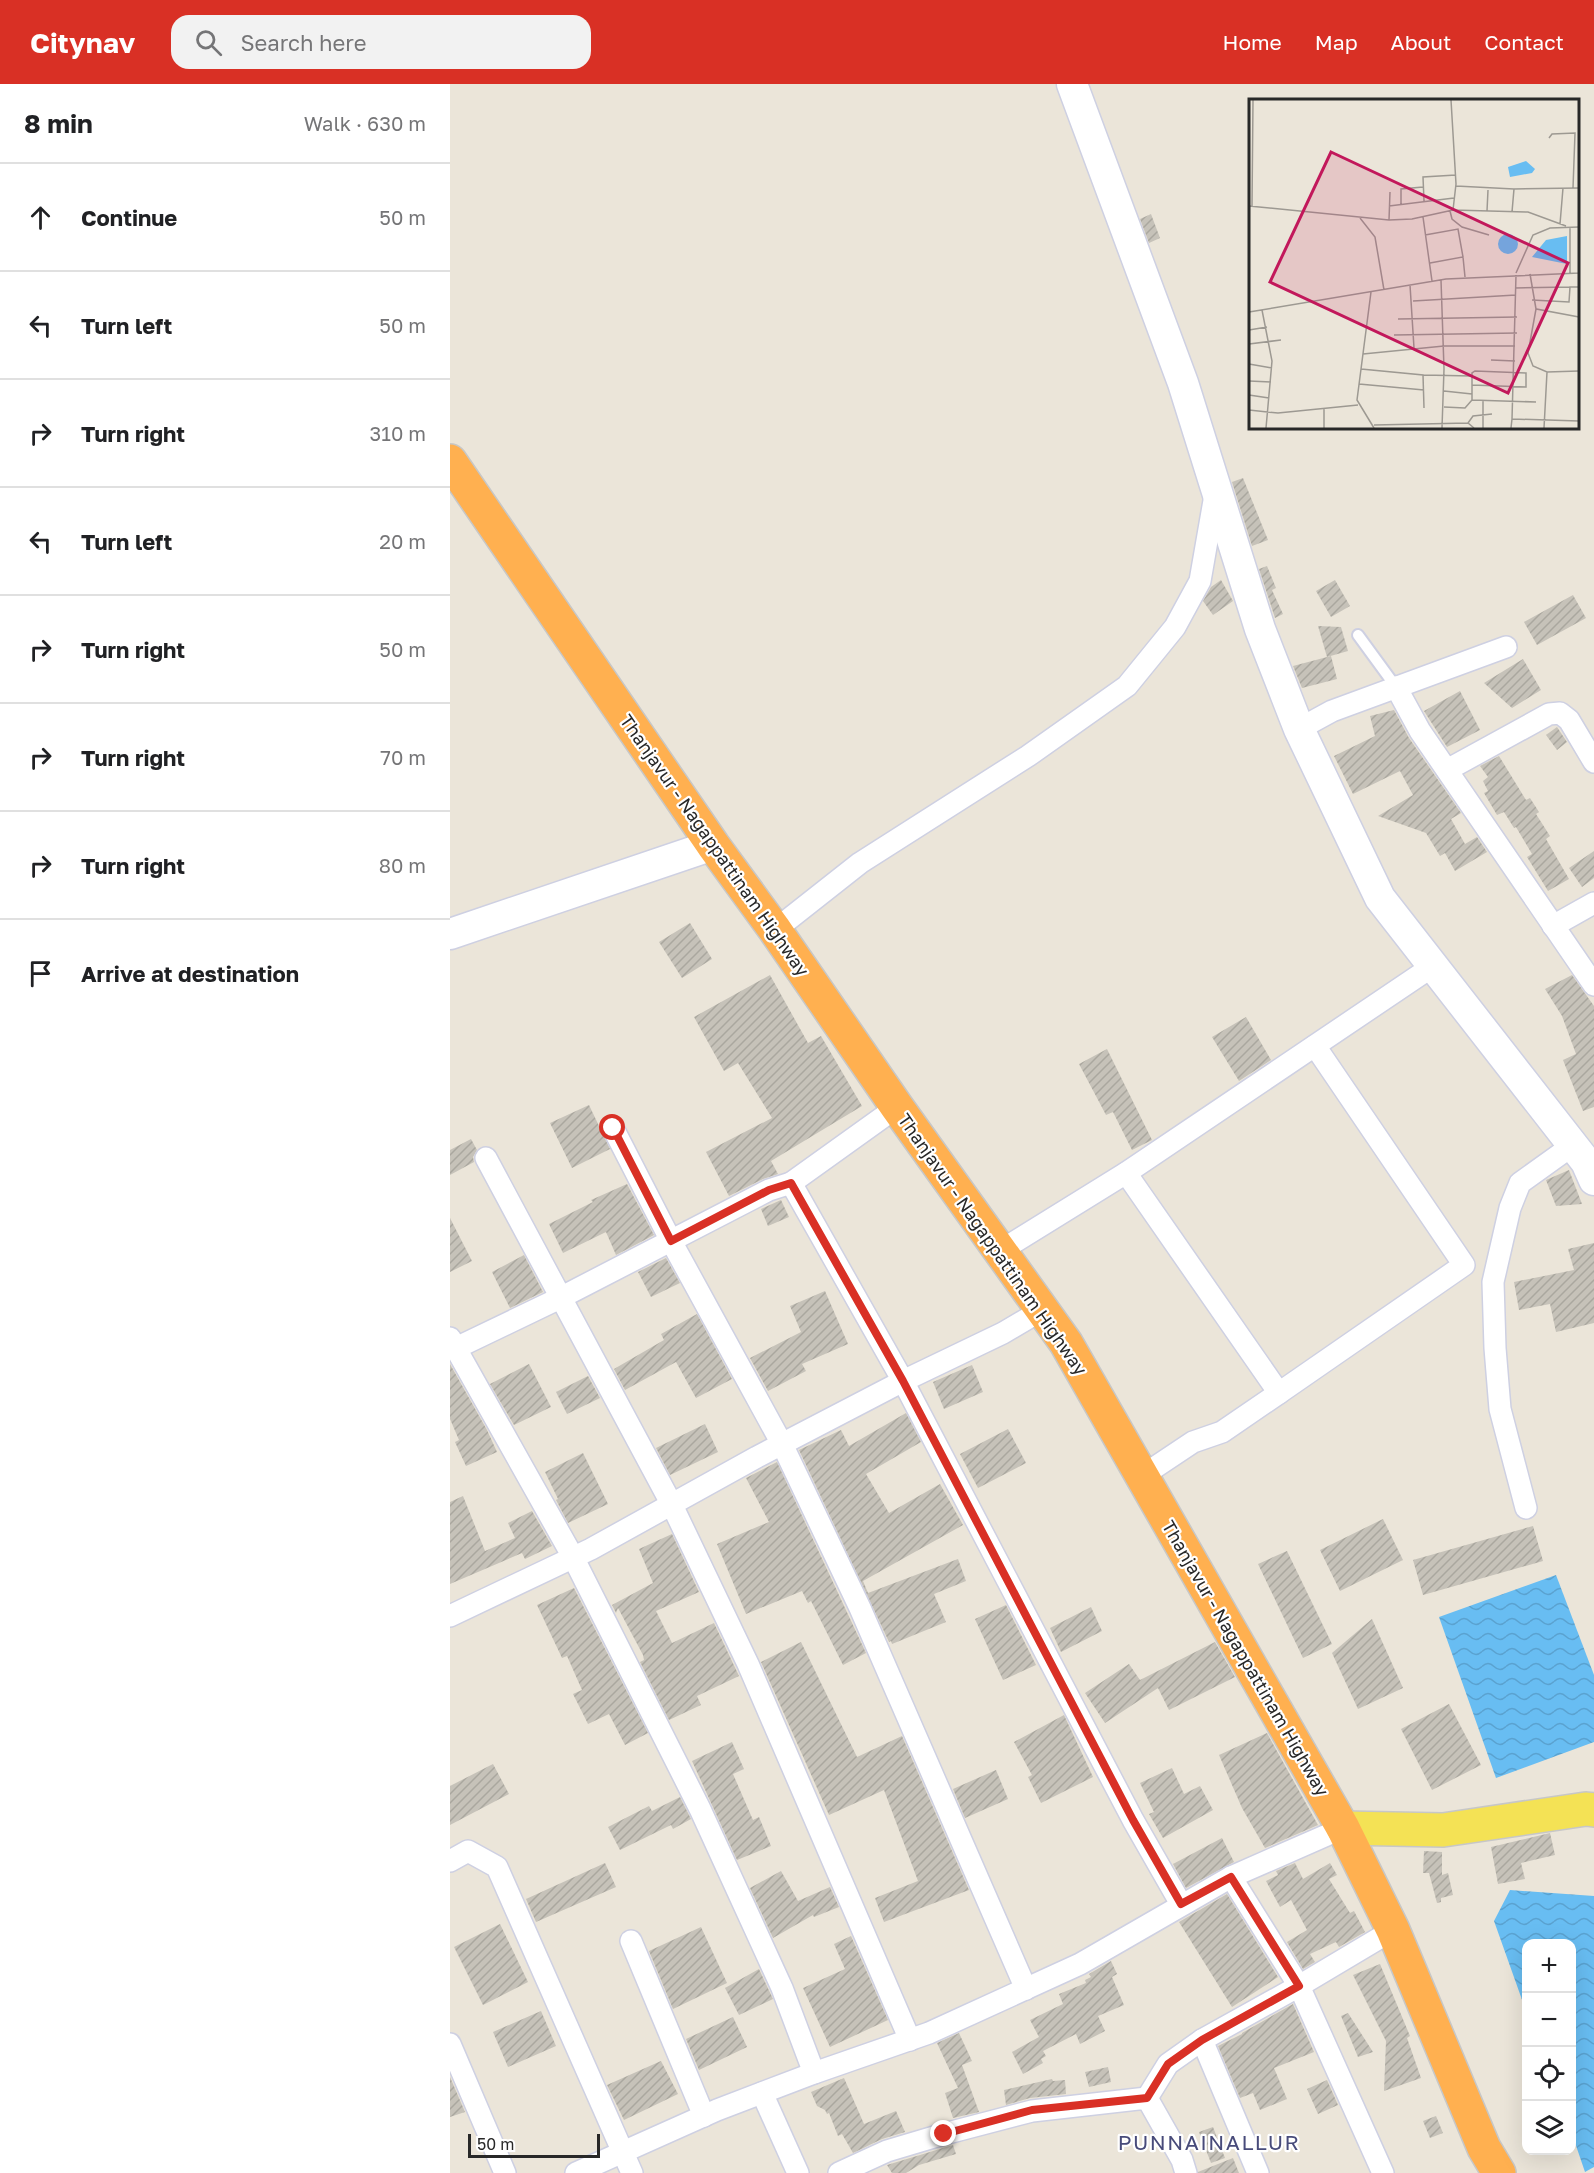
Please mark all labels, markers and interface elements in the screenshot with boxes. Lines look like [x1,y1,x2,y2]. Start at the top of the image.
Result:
search box [171,15,591,69]
text: Citynav [30,26,135,59]
icon: search [192,26,225,59]
text: Search here [240,29,366,56]
text: Home [1222,29,1282,55]
text: Map [1315,29,1358,55]
text: About [1391,29,1451,55]
text: Contact [1484,29,1564,55]
inset map [1249,99,1579,429]
text: 8 min [24,108,93,139]
text: Walk · 630 m [304,111,426,135]
icon: ahead [24,201,57,234]
text: Continue [81,204,177,231]
text: 50 m [379,205,426,229]
icon: left [24,309,57,342]
text: Turn left [81,312,172,339]
text: 50 m [379,313,426,337]
icon: right [24,417,57,450]
text: Turn right [81,420,185,447]
text: 310 m [370,421,426,445]
icon: left [24,525,57,558]
text: Turn left [81,528,172,555]
text: 20 m [379,529,426,553]
icon: right [24,633,57,666]
text: Turn right [81,636,185,663]
text: 50 m [379,637,426,661]
street label: Thanjavur - Nagappattinam Highway [616,710,814,980]
icon: right [24,741,57,774]
text: Turn right [81,744,185,771]
text: 70 m [380,745,426,769]
icon: right [24,849,57,882]
text: Turn right [81,852,185,879]
text: 80 m [379,853,426,877]
icon: arrive [24,957,57,990]
text: Arrive at destination [81,960,299,987]
street label: Thanjavur - Nagappattinam Highway [894,1109,1092,1379]
route start [599,1114,625,1140]
street label: Thanjavur - Nagappattinam Highway [1158,1516,1334,1800]
map controls [1522,1939,1576,2155]
button: + [1522,1939,1576,1993]
button: − [1522,1993,1576,2047]
button: locate [1522,2047,1576,2101]
button: layers [1522,2101,1576,2155]
route end [930,2120,956,2146]
district label: PUNNAINALLUR [1118,2129,1300,2155]
scale bar [468,2131,600,2158]
text: 50 m [477,2134,514,2154]

